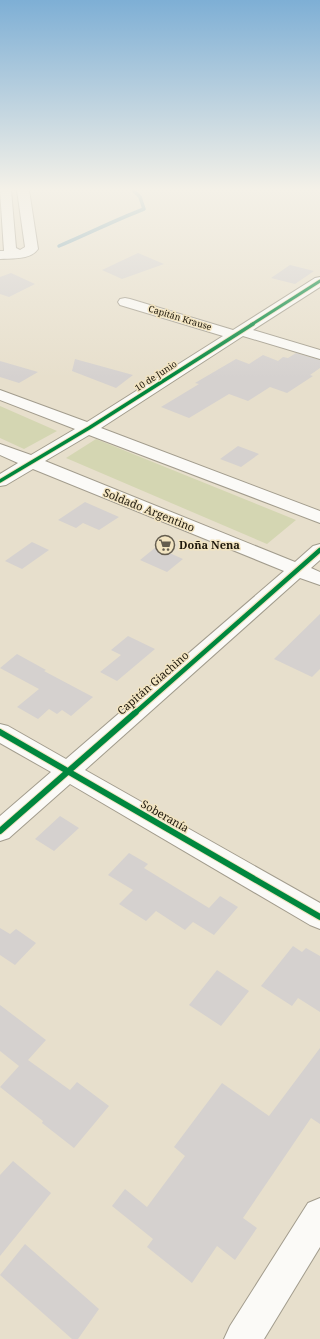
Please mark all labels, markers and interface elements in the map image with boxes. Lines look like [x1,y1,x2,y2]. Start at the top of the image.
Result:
street label: Capitán Krause [147,302,213,333]
street label: 10 de Junio [132,357,179,394]
street label: Soldado Argentino [101,484,197,535]
supermarket icon: Doña Nena [154,534,176,556]
place label: Doña Nena [179,537,240,552]
street label: Capitán Giachino [114,647,192,718]
street label: Soberanía [139,796,192,835]

